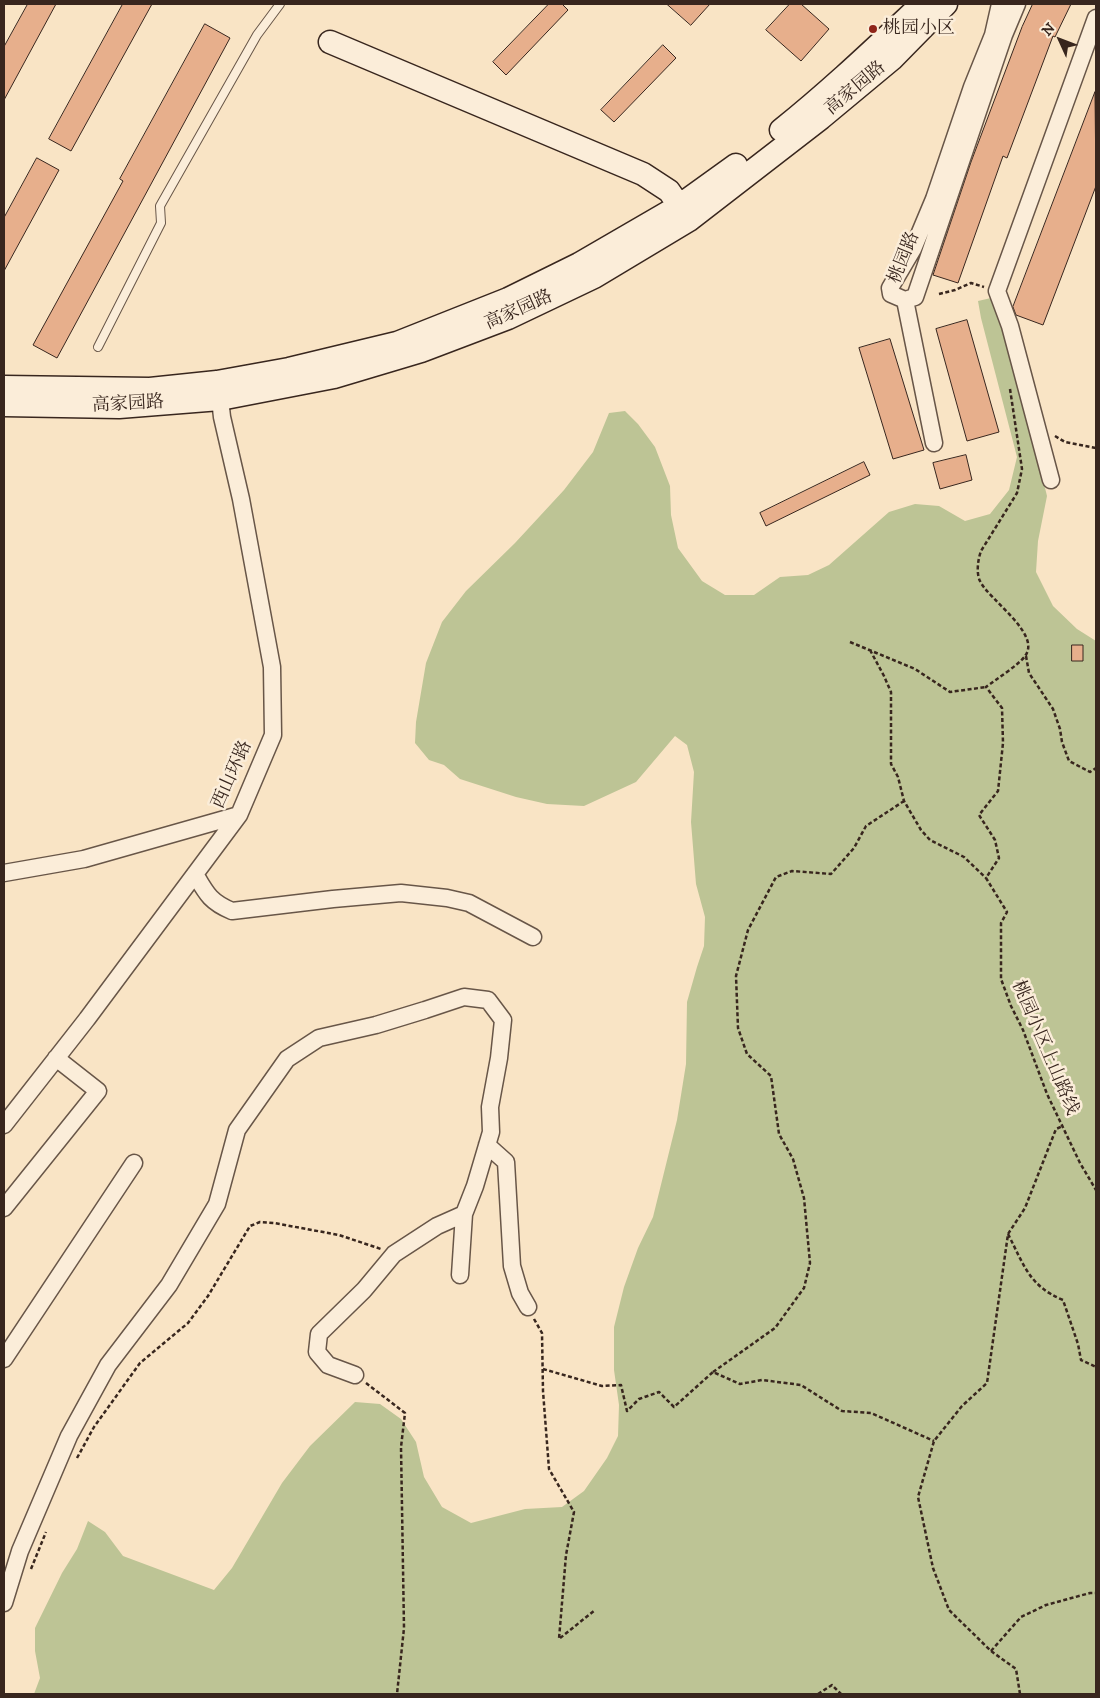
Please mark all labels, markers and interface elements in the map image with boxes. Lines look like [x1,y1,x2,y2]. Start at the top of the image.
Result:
north arrow [1035,15,1085,65]
place label: 桃园小区 [883,18,955,40]
text: N [1039,19,1060,40]
marker: 桃园小区 [867,23,879,35]
street label: 高家园路 [821,58,891,120]
street label: 桃园路 [885,229,925,287]
street label: 高家园路 [482,286,556,336]
street label: 高家园路 [91,392,165,418]
street label: 西山环路 [208,738,258,812]
street label: 桃园小区上山路线 [1006,978,1082,1118]

